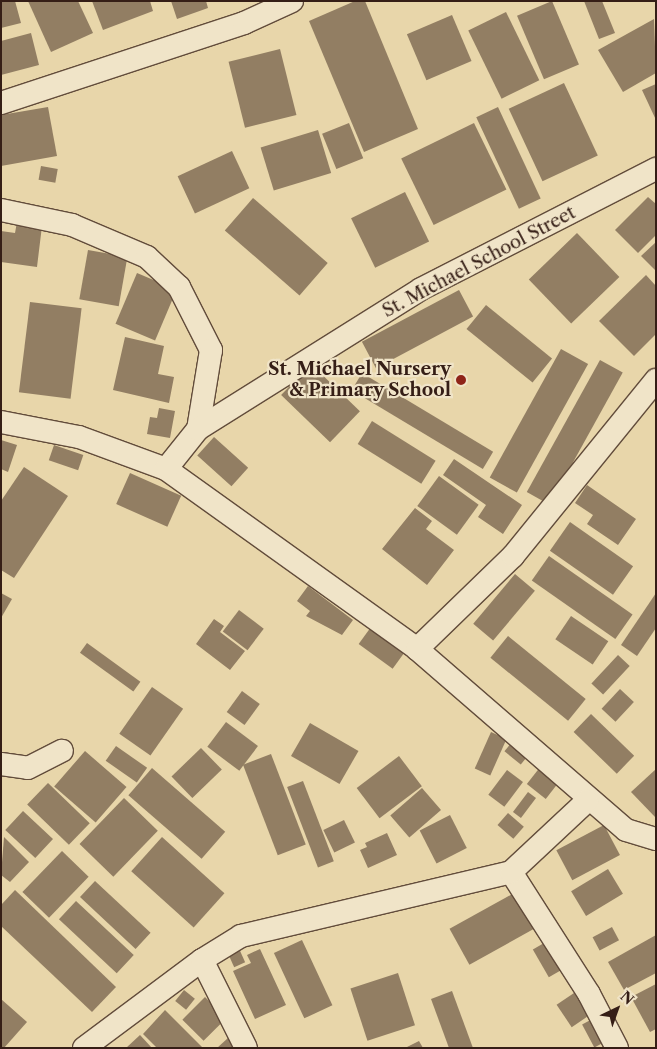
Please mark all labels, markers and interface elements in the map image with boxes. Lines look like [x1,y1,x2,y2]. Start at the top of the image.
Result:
street label: St. Michael School Street [379,202,579,322]
place label: St. Michael Nursery & Primary School [268,359,451,402]
marker: St. Michael Nursery & Primary School [455,374,467,386]
north arrow [592,984,642,1034]
text: N [616,987,638,1009]

